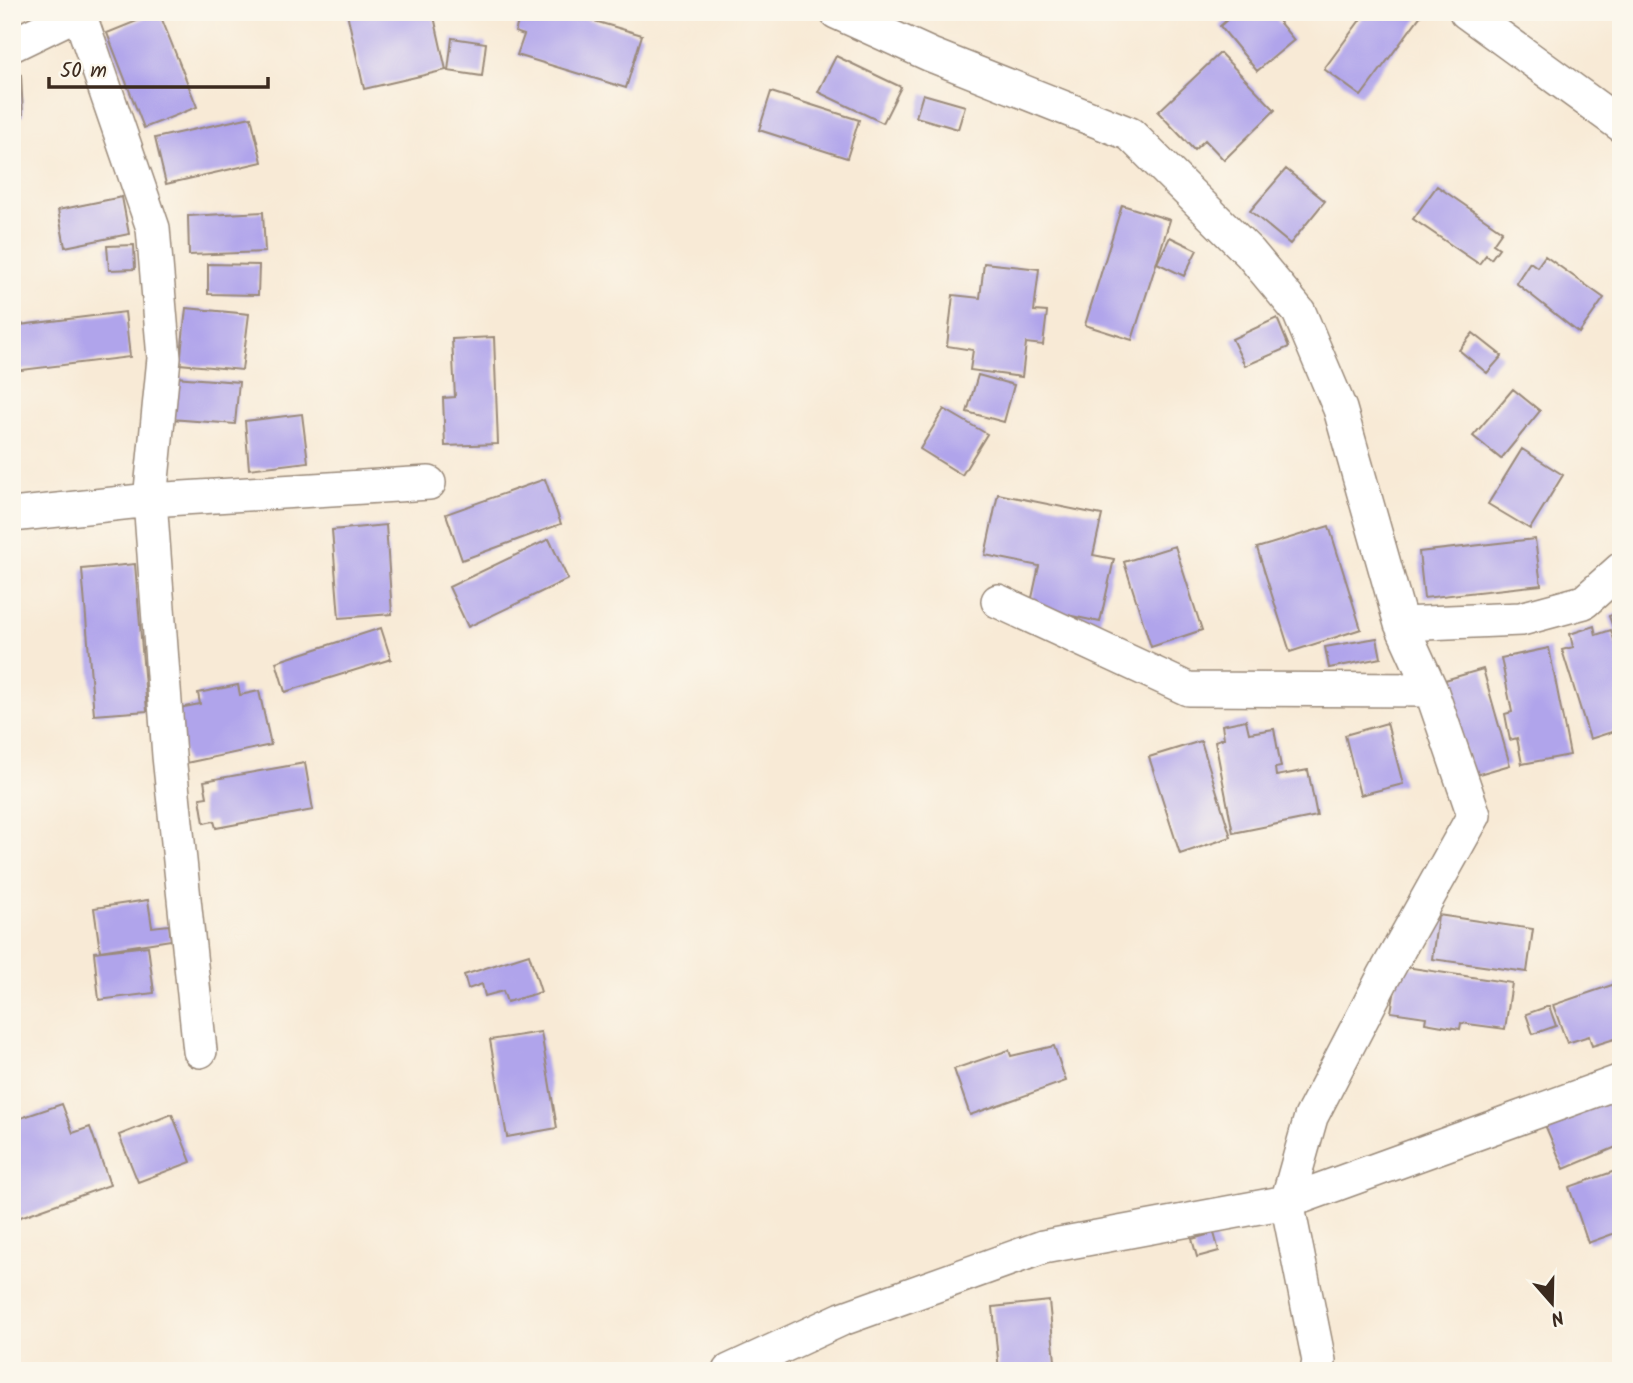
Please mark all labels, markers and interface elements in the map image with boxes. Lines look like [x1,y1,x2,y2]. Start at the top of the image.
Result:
scale bar [49,46,268,90]
text: 50 m [60,55,107,88]
north arrow [1518,1268,1588,1338]
text: N [1546,1301,1568,1333]

